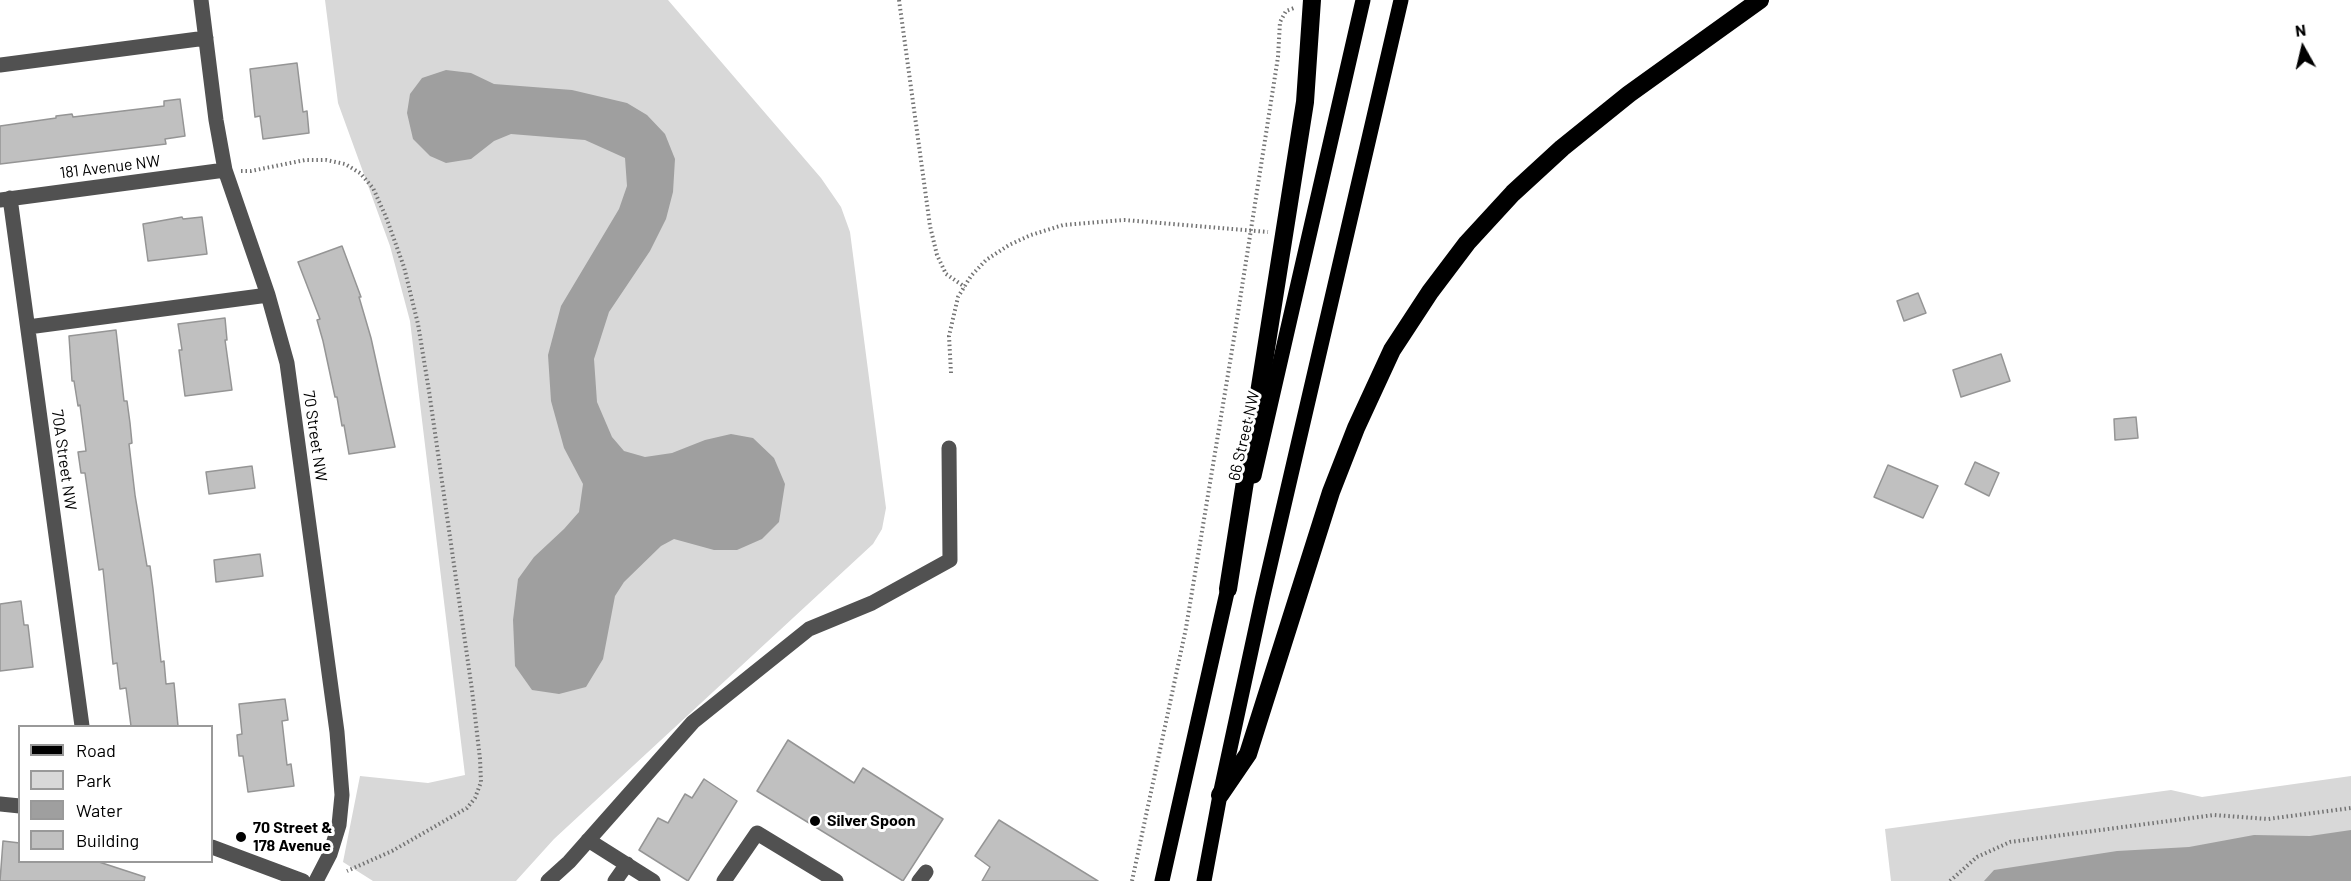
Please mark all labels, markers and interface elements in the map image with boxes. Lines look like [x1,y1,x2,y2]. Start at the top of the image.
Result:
north arrow [2273,18,2333,78]
text: N [2294,20,2307,40]
street label: 181 Avenue NW [59,151,161,183]
street label: 70 Street NW [299,389,331,483]
street label: 66 Street NW [1224,389,1264,483]
street label: 70A Street NW [47,409,81,511]
legend [18,725,213,863]
text: Road [76,739,116,761]
text: Park [76,769,111,791]
text: Water [76,799,123,821]
place label: Silver Spoon [827,811,915,831]
marker: Silver Spoon [808,814,822,828]
place label: 70 Street & 178 Avenue [253,818,333,856]
text: Building [76,829,139,851]
marker: 70 Street & 178 Avenue [234,830,248,844]

